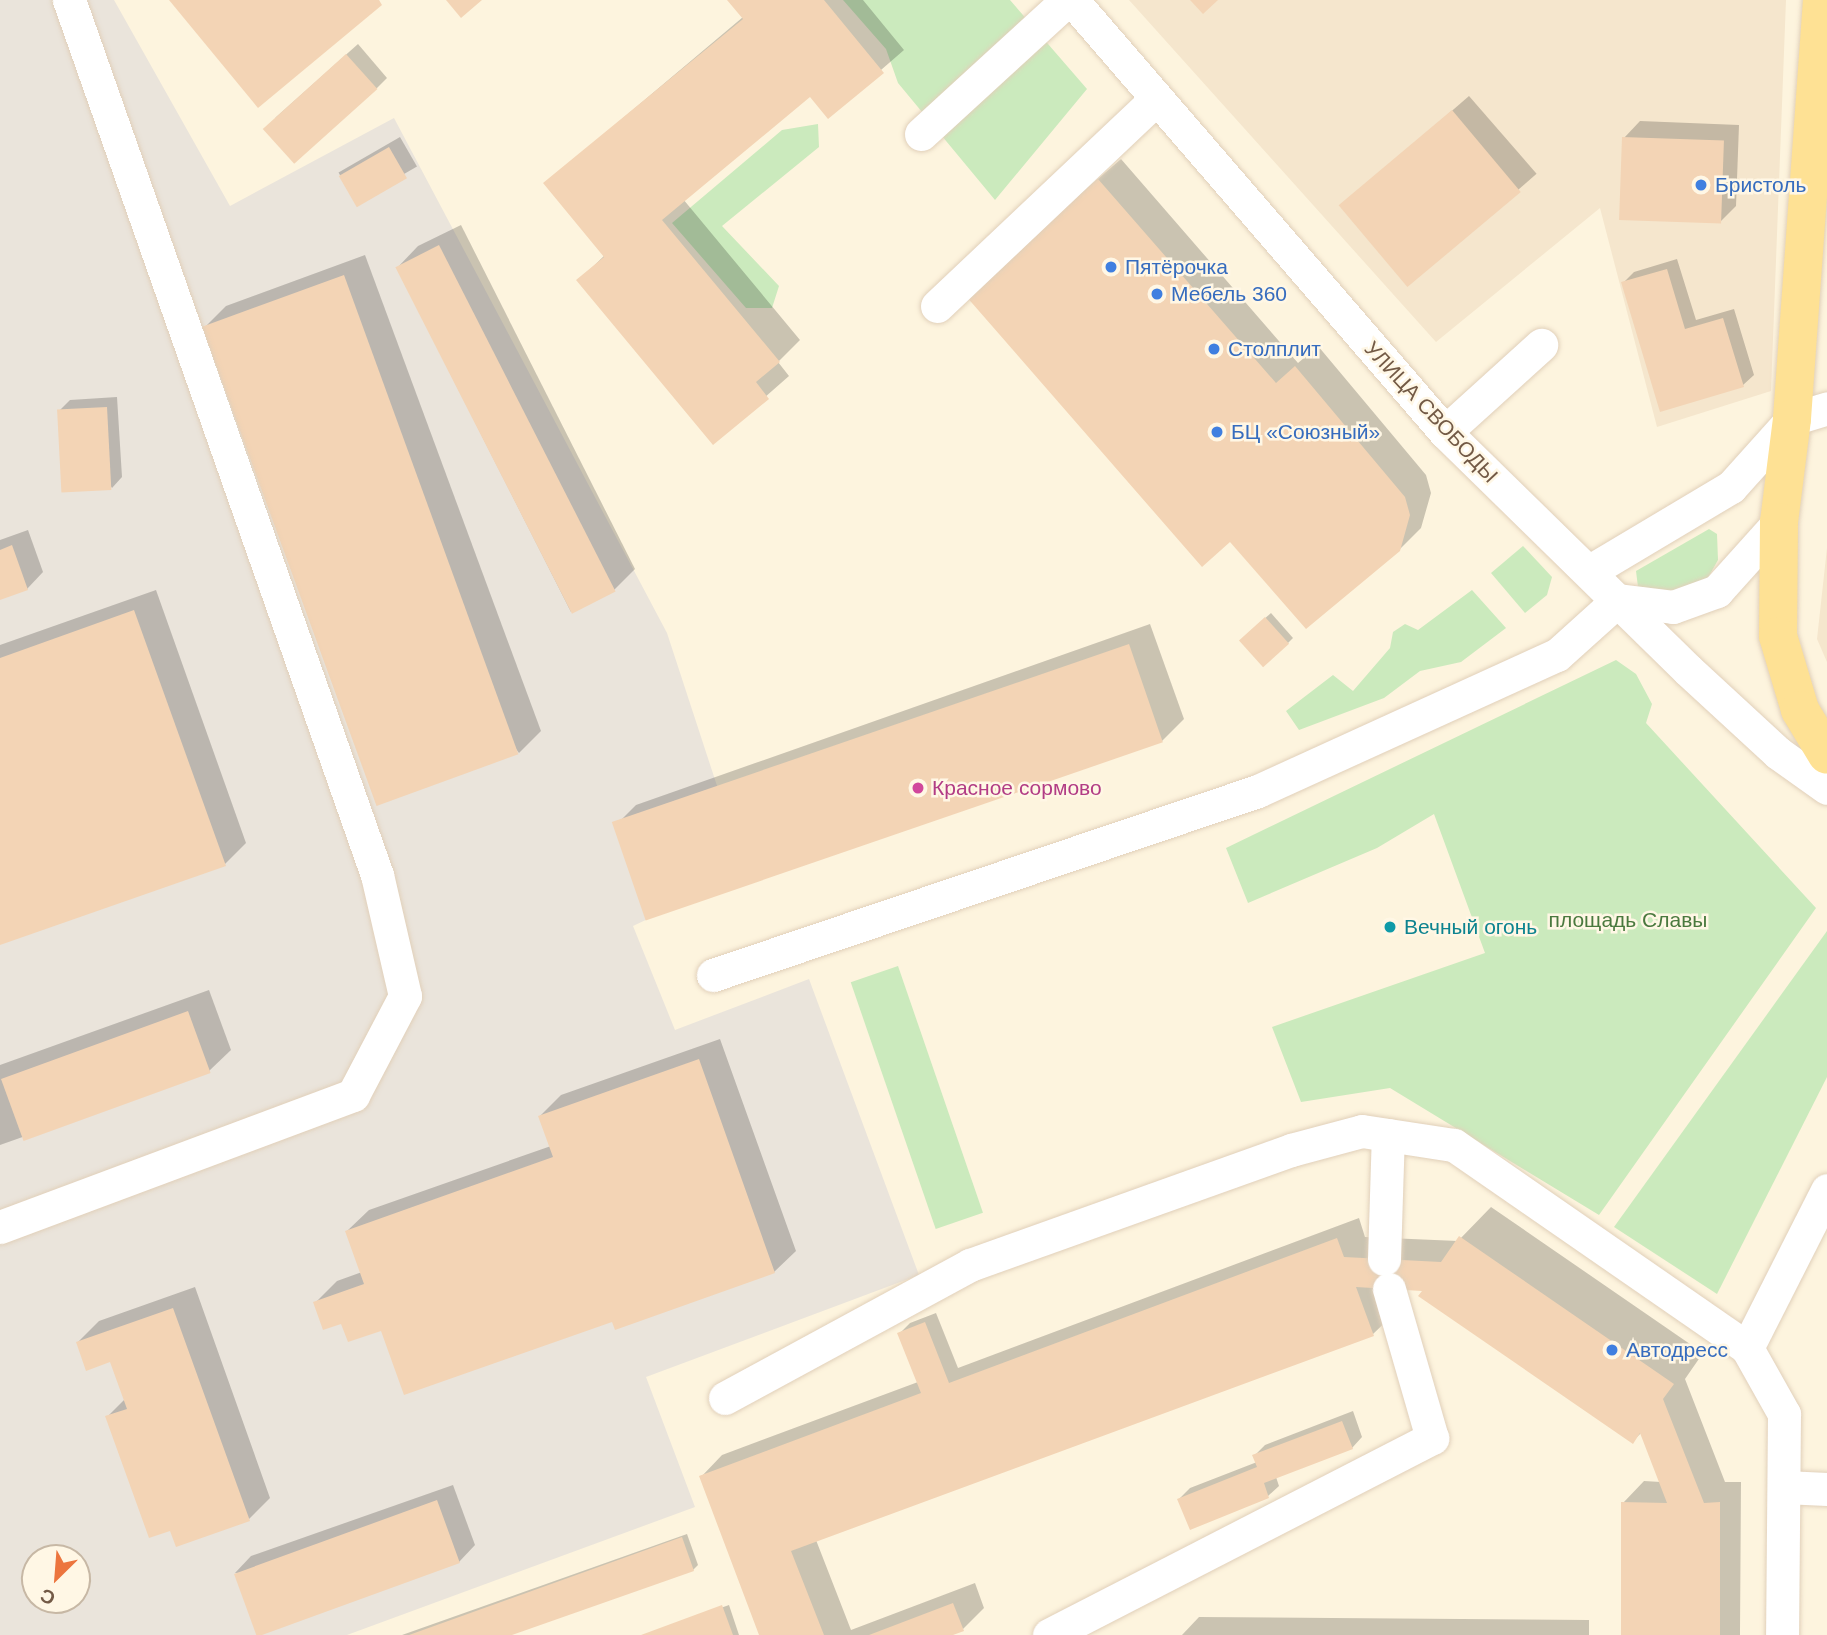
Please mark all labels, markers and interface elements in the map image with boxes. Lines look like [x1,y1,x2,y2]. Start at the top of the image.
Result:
place label: Бристоль [1715,172,1806,198]
marker: Бристоль [1693,177,1709,193]
place label: Пятёрочка [1125,254,1228,280]
marker: Пятёрочка [1103,259,1119,275]
place label: Мебель 360 [1171,281,1287,307]
marker: Мебель 360 [1149,286,1165,302]
place label: Столплит [1228,336,1321,362]
street label: УЛИЦА СВОБОДЫ [1359,336,1503,488]
marker: Столплит [1206,341,1222,357]
place label: БЦ «Союзный» [1231,419,1380,445]
marker: БЦ «Союзный» [1209,424,1225,440]
place label: Красное сормово [932,775,1102,801]
marker: Красное сормово [910,780,926,796]
park label: площадь Славы [1549,907,1707,933]
place label: Вечный огонь [1404,914,1537,940]
marker: Вечный огонь [1382,919,1398,935]
place label: Автодресс [1626,1337,1728,1363]
marker: Автодресс [1604,1342,1620,1358]
north arrow [21,1544,91,1614]
text: С [37,1584,58,1609]

